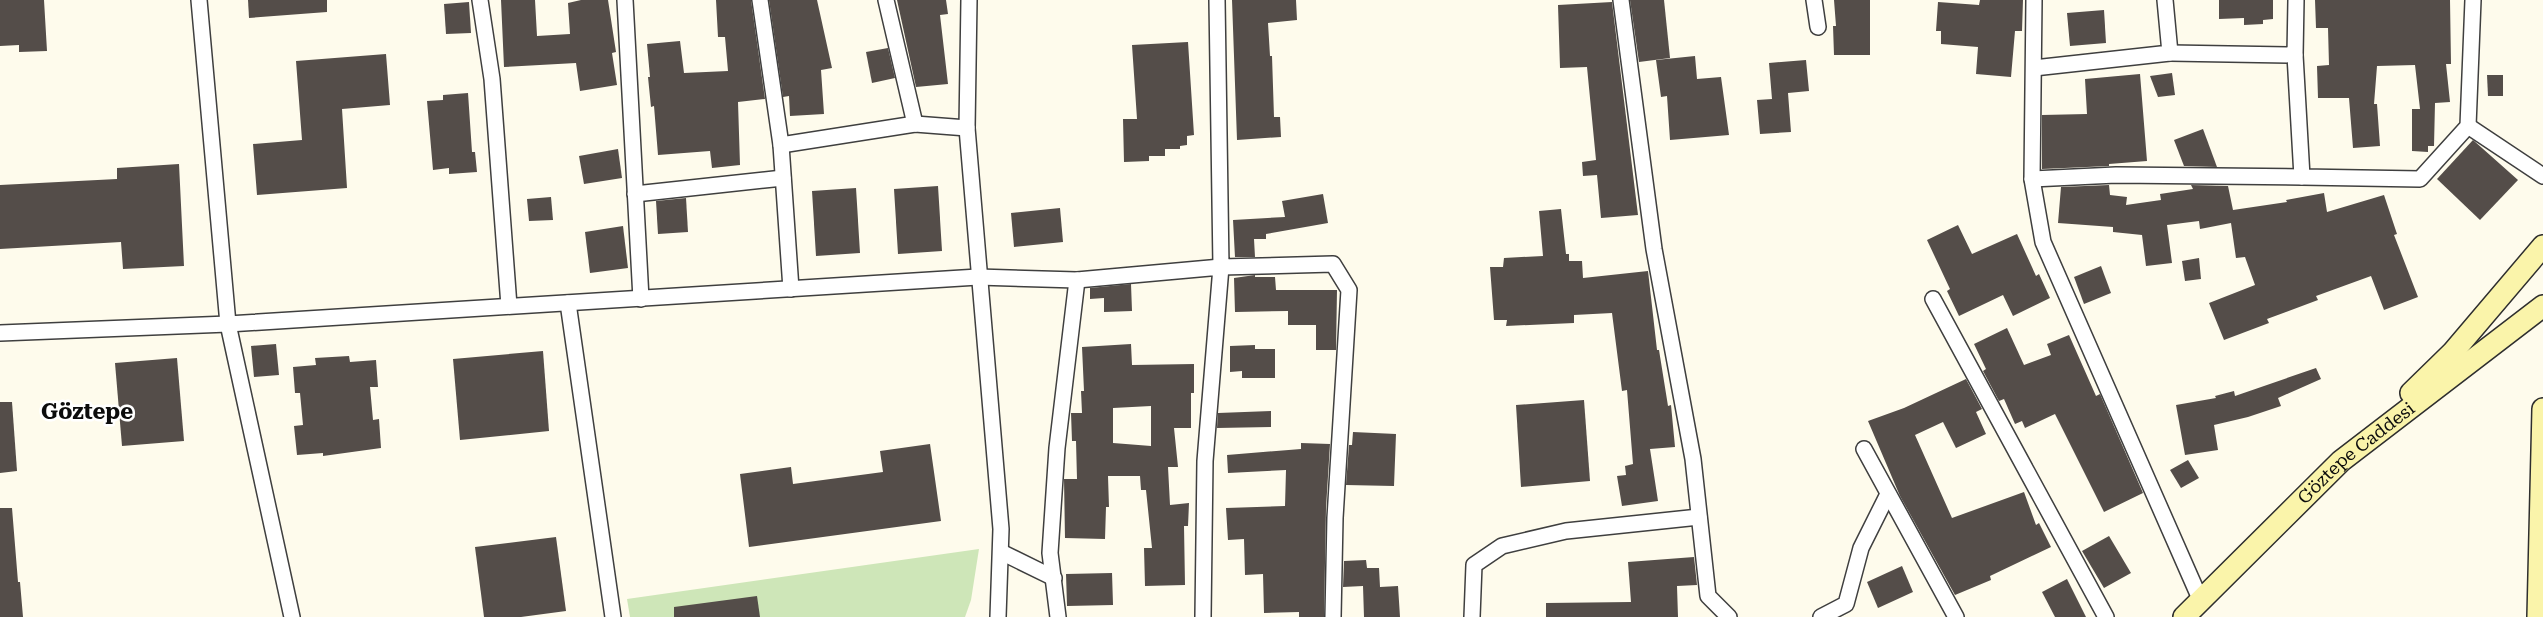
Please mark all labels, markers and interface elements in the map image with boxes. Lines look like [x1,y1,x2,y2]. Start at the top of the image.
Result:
street label: Göztepe Caddesi [2293,397,2419,508]
district label: Göztepe [41,399,133,424]

